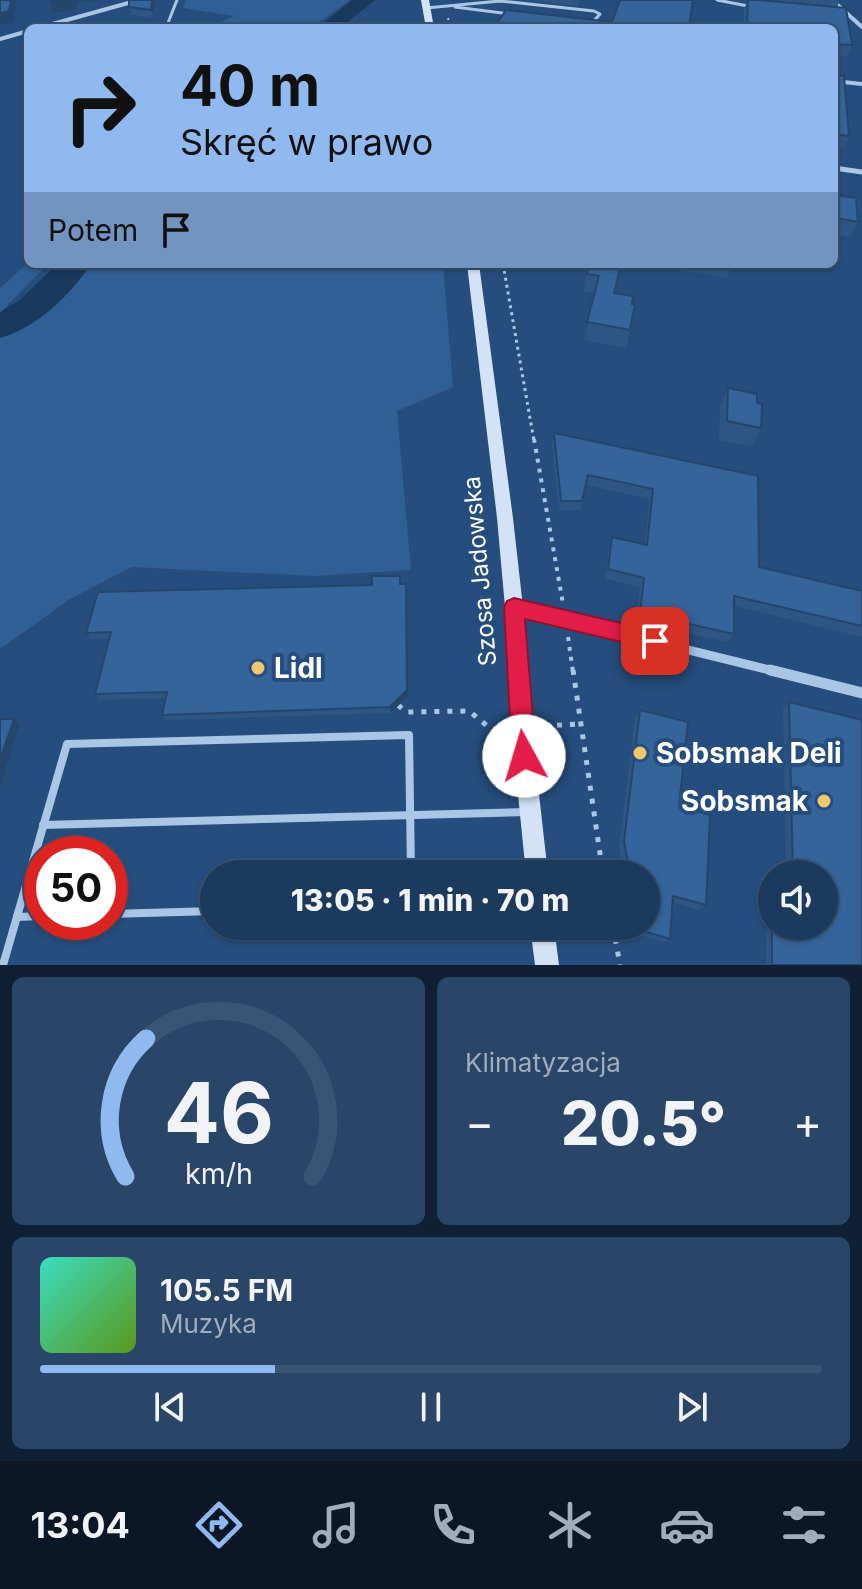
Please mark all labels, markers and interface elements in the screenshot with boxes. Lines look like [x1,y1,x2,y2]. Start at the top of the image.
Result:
text: 40 m [180,52,320,120]
icon: right [48,56,152,160]
text: Skręć w prawo [180,120,433,164]
icon: arrive [154,208,198,252]
text: Potem [48,212,138,248]
street label: Szosa Jadowska [457,475,502,667]
pin [621,607,689,675]
icon: arrive [633,619,677,663]
place label: Lidl [274,651,323,685]
marker: Lidl [249,659,267,677]
position arrow [482,714,566,798]
place label: Sobsmak Deli [656,736,842,770]
marker: Sobsmak Deli [631,744,649,762]
place label: Sobsmak [681,784,809,818]
marker: Sobsmak [815,792,833,810]
speed limit sign: 50 [24,836,128,940]
map controls [758,860,838,940]
button: sound [758,860,838,940]
text: 13:05 · 1 min · 70 m [291,882,569,918]
text: Klimatyzacja [465,1047,621,1078]
text: 46 [163,1062,274,1163]
text: 20.5° [561,1087,726,1159]
text: − [465,1096,494,1150]
text: + [793,1096,822,1150]
text: km/h [185,1156,252,1191]
text: 105.5 FM [160,1272,293,1308]
text: Muzyka [160,1308,257,1339]
icon: previous [148,1385,192,1429]
icon: pause [409,1385,453,1429]
icon: next [670,1385,714,1429]
icon: directions [191,1497,247,1553]
icon: music [308,1497,364,1553]
icon: phone [425,1497,481,1553]
icon: climate [542,1497,598,1553]
icon: car [659,1497,715,1553]
icon: filters [776,1497,832,1553]
text: 13:04 [30,1503,130,1547]

